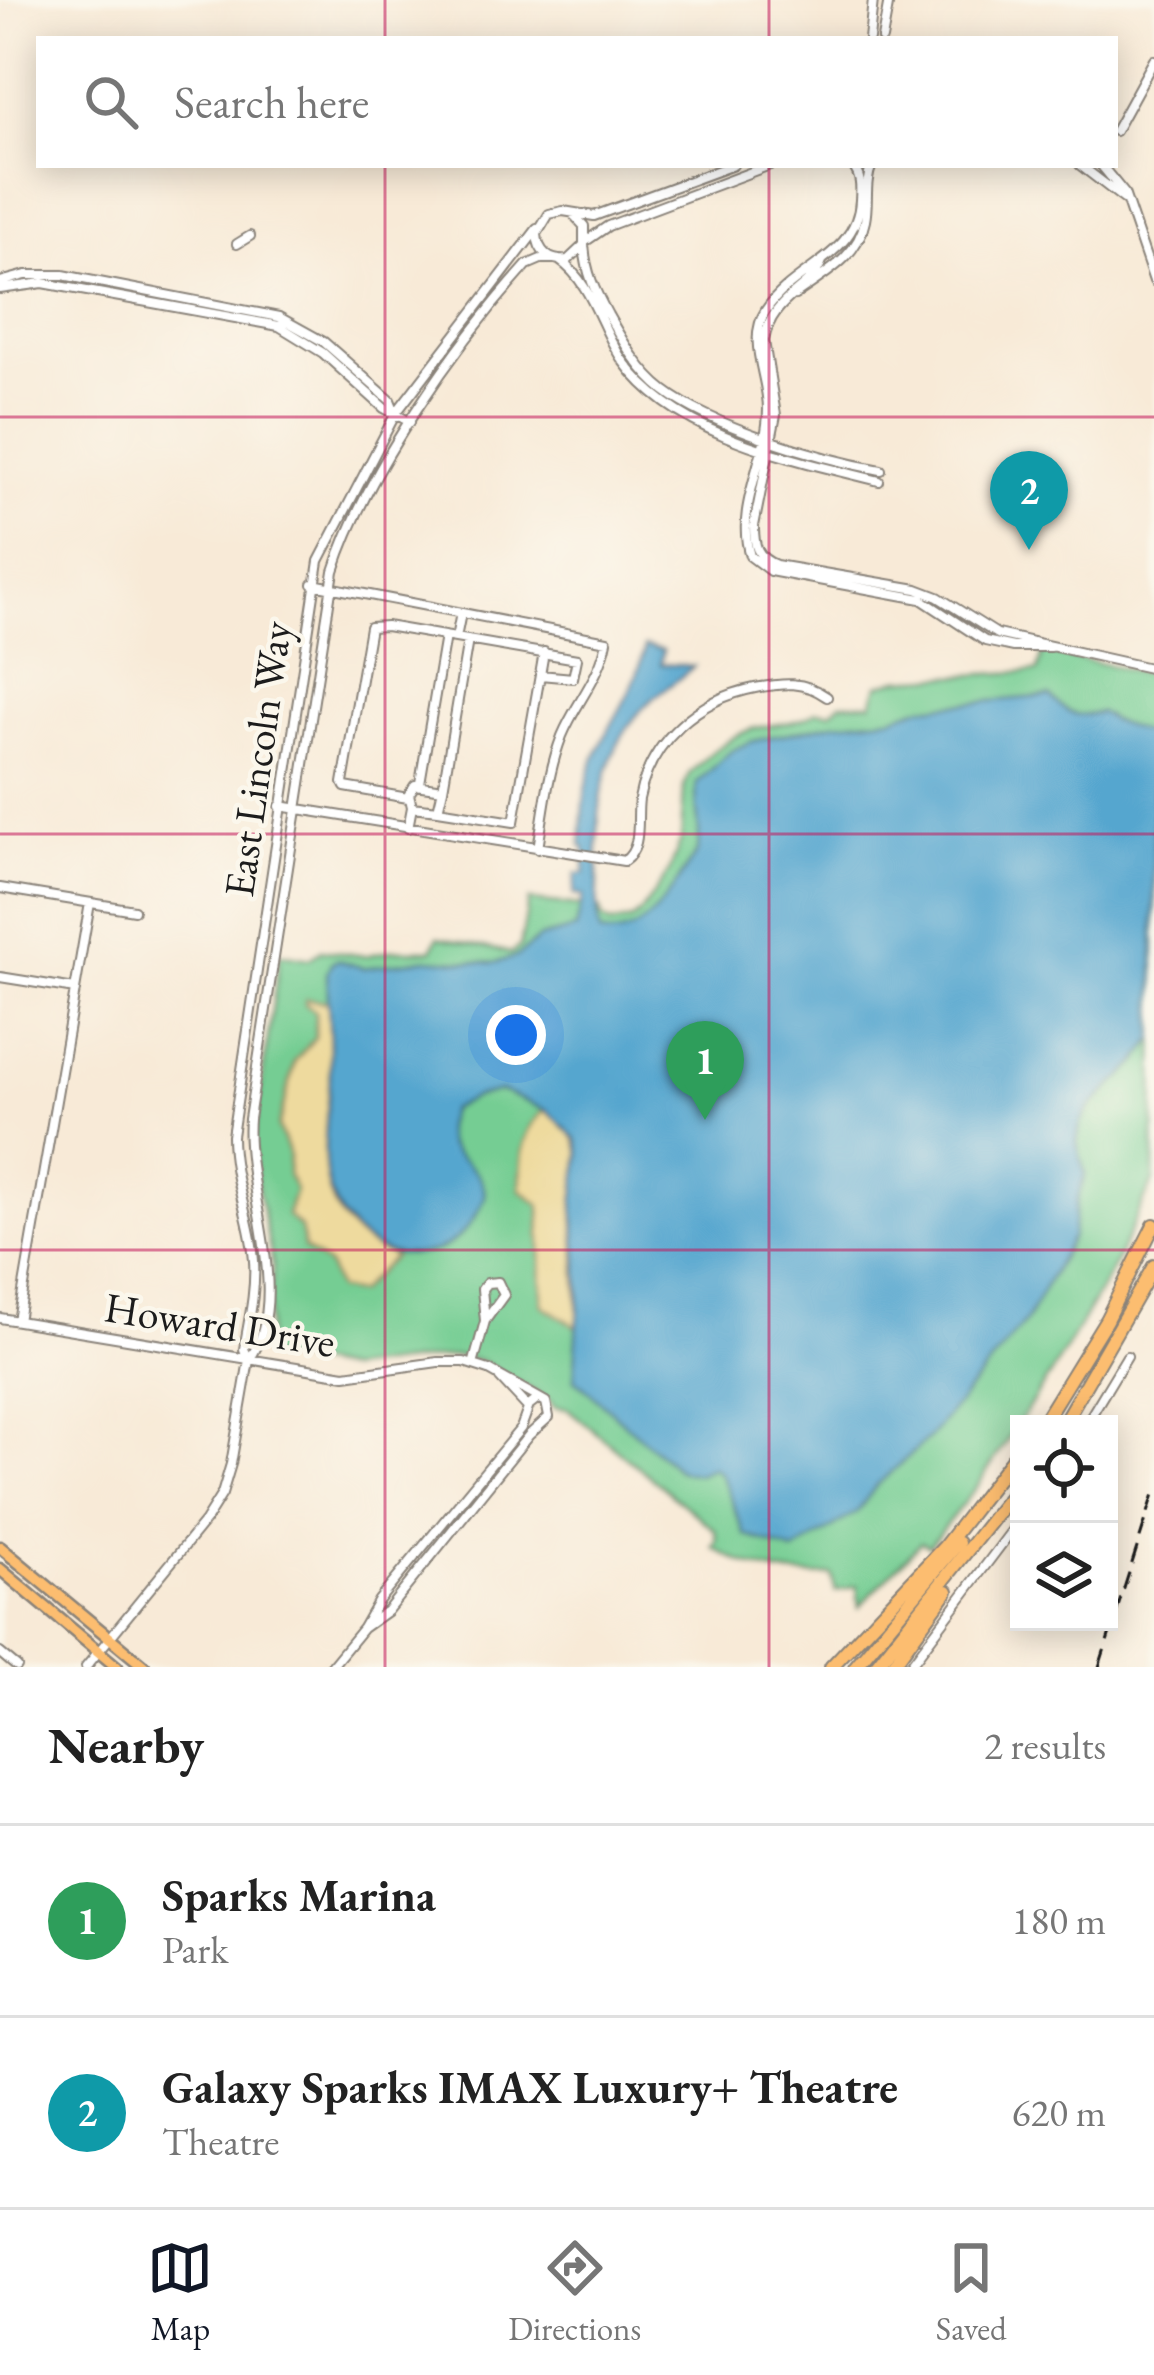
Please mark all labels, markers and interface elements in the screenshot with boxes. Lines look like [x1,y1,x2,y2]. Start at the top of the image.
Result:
search box [36,36,1118,168]
icon: search [78,69,144,135]
text: Search here [174,73,369,131]
pin: 2 [990,451,1068,550]
street label: East Lincoln Way [211,617,304,900]
your location [486,1005,546,1065]
pin: 1 [666,1021,744,1120]
street label: Howard Drive [101,1279,339,1370]
map controls [1010,1415,1118,1631]
button: locate [1010,1415,1118,1523]
button: layers [1010,1523,1118,1631]
text: Nearby [48,1712,204,1778]
text: 2 results [984,1720,1106,1771]
text: Sparks Marina [162,1866,436,1924]
text: 1 [77,1895,97,1946]
text: 180 m [1012,1895,1106,1946]
text: Park [162,1924,228,1975]
text: Galaxy Sparks IMAX Luxury+ Theatre [162,2058,898,2116]
text: 2 [77,2087,97,2138]
text: 620 m [1012,2087,1106,2138]
text: Theatre [162,2116,279,2167]
tab: Map [147,2235,213,2350]
tab: Directions [508,2235,641,2350]
tab: Saved [936,2235,1007,2350]

